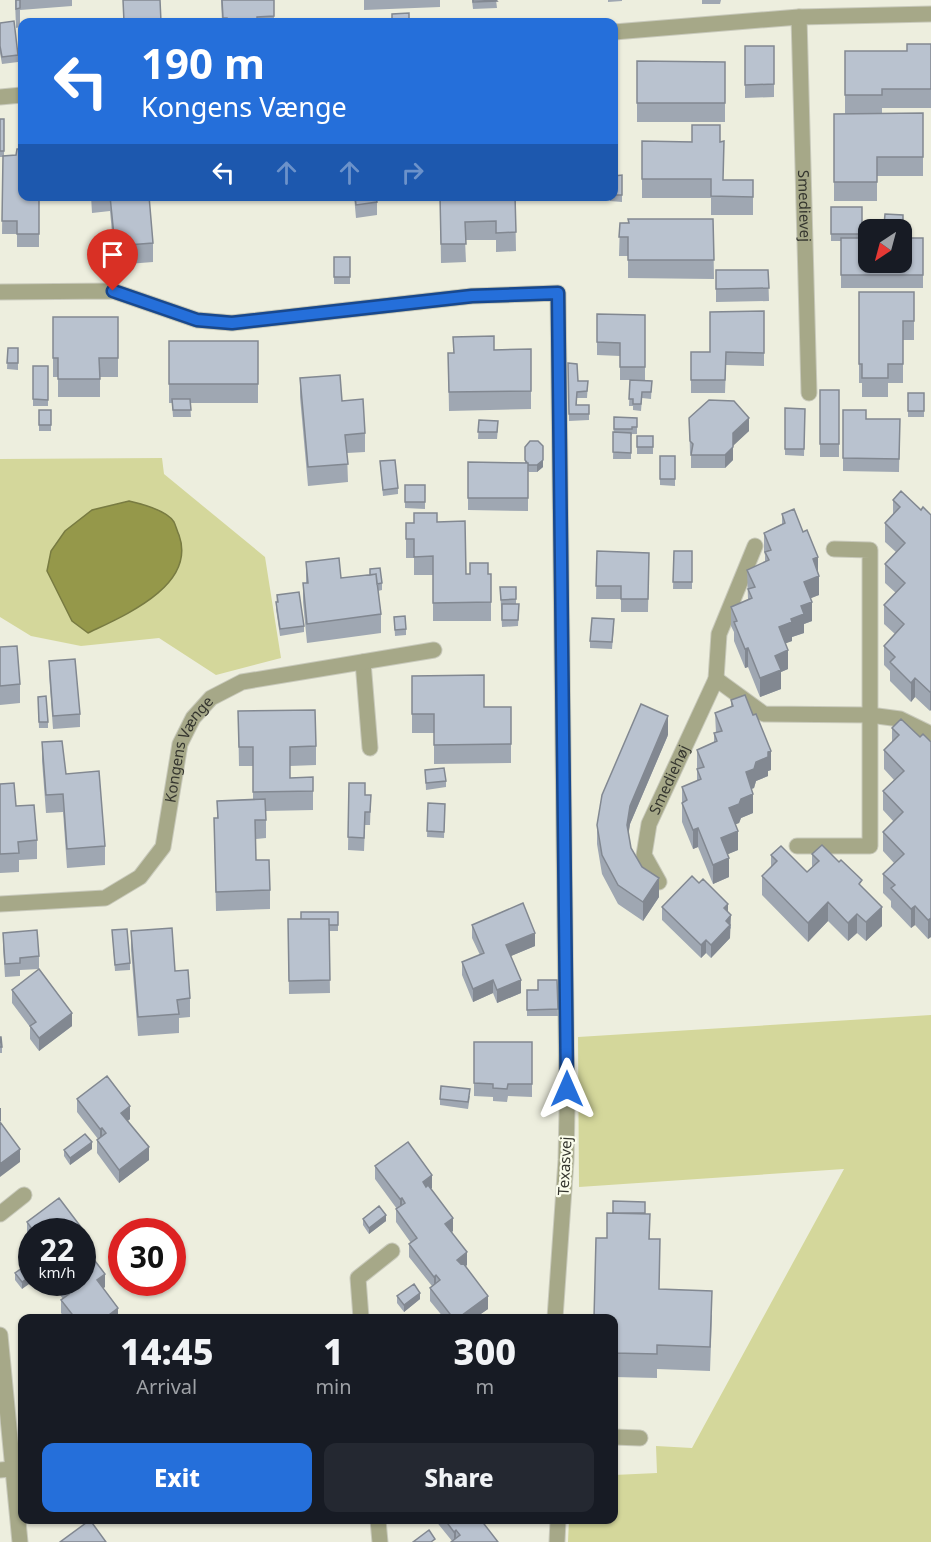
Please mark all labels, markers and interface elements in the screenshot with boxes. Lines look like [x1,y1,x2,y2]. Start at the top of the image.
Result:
text: 190 m [141,34,265,91]
icon: left [42,42,120,120]
text: Kongens Vænge [141,88,347,125]
icon: left [207,156,240,189]
icon: ahead [270,156,303,189]
icon: ahead [333,156,366,189]
icon: right [396,156,429,189]
street label: Smedievej [794,170,816,242]
north arrow [858,219,912,273]
map controls [858,219,912,273]
pin [87,229,138,291]
icon: arrive [96,238,129,271]
street label: Kongens Vænge [159,691,217,804]
street label: Smediehøj [644,741,693,817]
position arrow [535,1057,599,1121]
street label: Texasvej [552,1136,576,1196]
speed limit sign: 30 [108,1218,186,1296]
text: 22 [40,1229,74,1270]
text: km/h [39,1262,75,1282]
text: 14:45 [120,1327,213,1376]
text: 1 [323,1327,344,1376]
text: 300 [454,1327,516,1376]
text: Arrival [136,1373,197,1400]
text: min [315,1373,352,1400]
text: m [475,1373,494,1400]
button: Exit [42,1443,312,1512]
button: Share [324,1443,594,1512]

